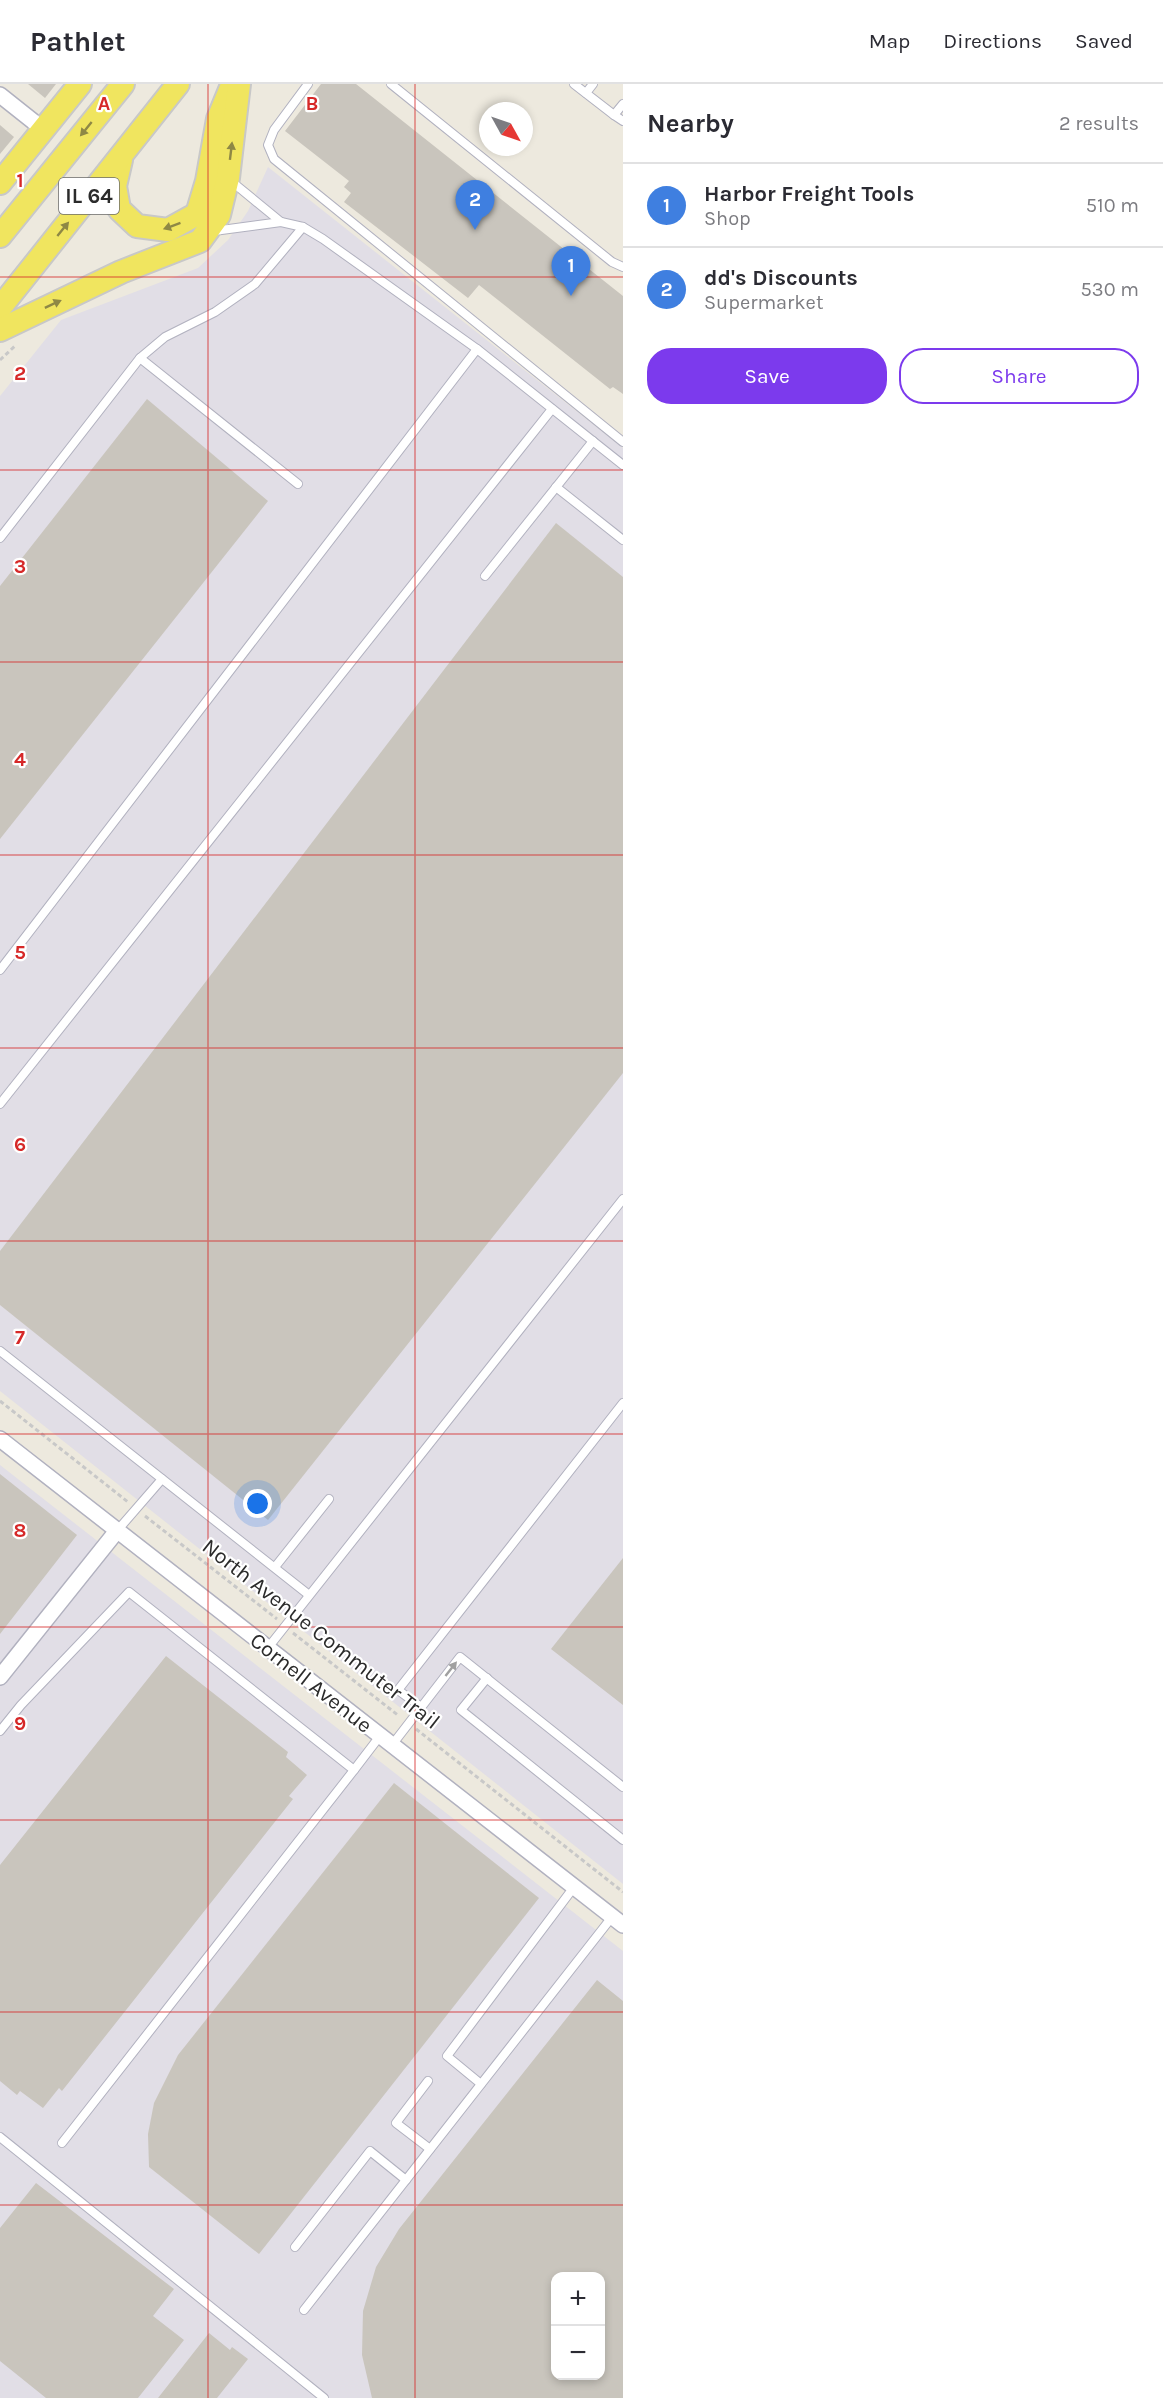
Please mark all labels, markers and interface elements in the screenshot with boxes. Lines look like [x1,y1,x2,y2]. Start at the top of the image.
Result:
text: Pathlet [30,25,126,58]
text: Map [869,29,910,53]
text: Directions [943,29,1042,53]
text: Saved [1075,29,1133,53]
text: A [98,92,111,115]
text: B [306,92,318,115]
north arrow [479,102,533,156]
text: Nearby [647,108,734,139]
text: 2 results [1059,112,1139,135]
one-way arrow [80,122,93,137]
one-way arrow [226,141,236,160]
text: 1 [16,169,24,192]
road number: IL 64 [59,178,119,214]
pin: 2 [456,180,494,230]
text: Harbor Freight Tools [704,181,914,207]
text: 1 [663,194,670,217]
text: 510 m [1086,194,1139,217]
text: Shop [704,207,751,230]
one-way arrow [56,221,69,237]
one-way arrow [163,222,181,231]
pin: 1 [552,246,590,296]
text: dd's Discounts [704,265,858,291]
text: 2 [660,278,673,301]
text: 530 m [1081,278,1139,301]
text: Supermarket [704,291,823,314]
one-way arrow [44,300,61,309]
button: Save [647,348,887,404]
button: Share [899,348,1139,404]
text: 2 [14,362,26,385]
text: 3 [14,555,26,578]
text: 4 [14,748,26,771]
text: 5 [14,941,26,964]
text: 6 [14,1133,26,1156]
text: 7 [15,1326,25,1349]
your location [243,1489,272,1518]
text: 8 [14,1519,26,1542]
street label: North Avenue Commuter Trail [197,1533,445,1735]
street label: Cornell Avenue [245,1627,377,1739]
one-way arrow [444,1661,456,1676]
text: 9 [14,1712,26,1735]
map controls [551,2272,605,2380]
button: + [551,2272,605,2326]
button: − [551,2326,605,2380]

